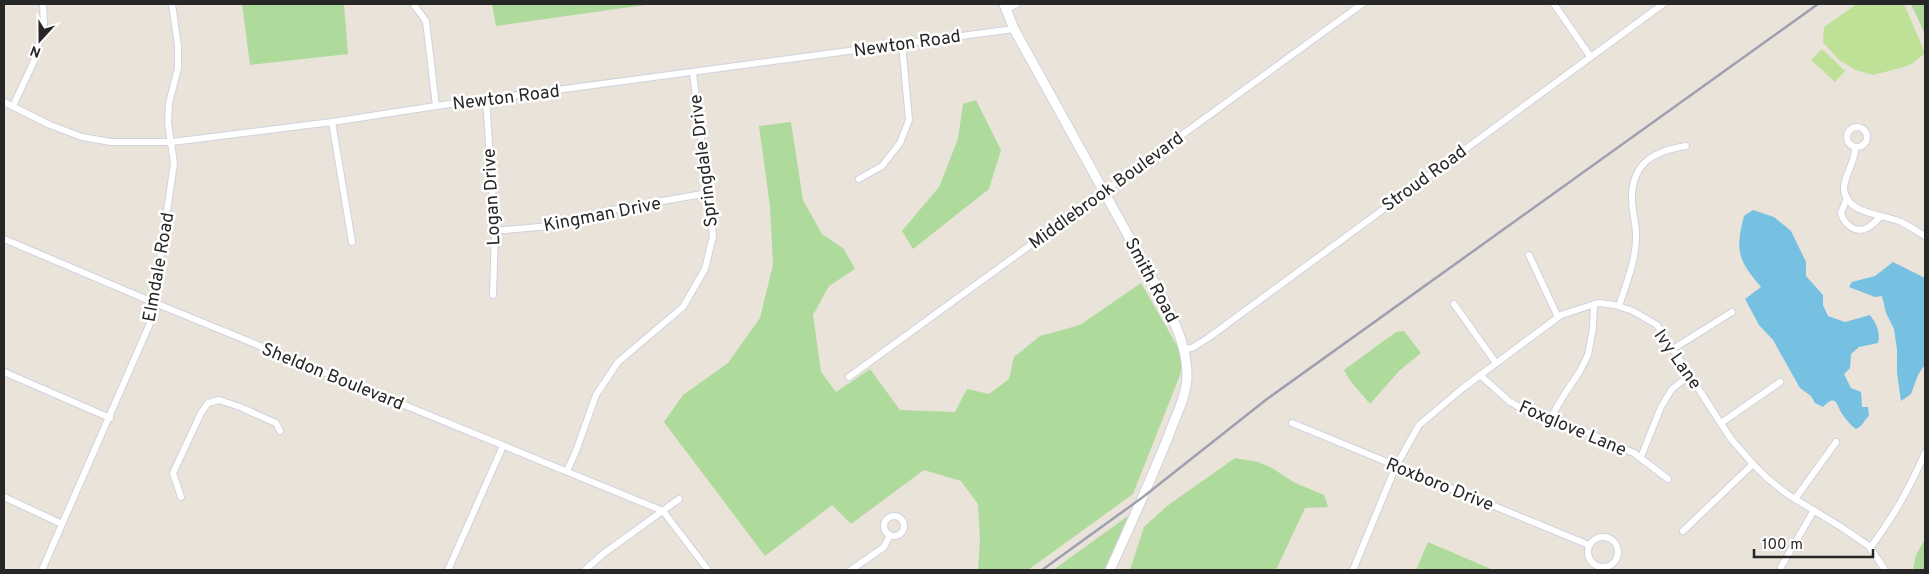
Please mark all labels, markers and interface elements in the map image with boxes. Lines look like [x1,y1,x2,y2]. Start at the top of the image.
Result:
north arrow [15,15,65,65]
street label: Newton Road [852,26,962,63]
text: N [28,41,44,60]
street label: Newton Road [451,80,561,116]
street label: Springdale Drive [685,93,724,229]
street label: Middlebrook Boulevard [1025,127,1189,255]
street label: Stroud Road [1378,141,1472,218]
street label: Logan Drive [478,148,507,246]
street label: Kingman Drive [542,193,663,238]
street label: Elmdale Road [139,211,180,324]
street label: Smith Road [1119,234,1183,327]
street label: Ivy Lane [1648,325,1706,394]
street label: Sheldon Boulevard [258,338,407,416]
street label: Foxglove Lane [1515,396,1630,462]
street label: Roxboro Drive [1382,453,1497,517]
scale bar [1754,526,1873,558]
text: 100 m [1762,536,1803,555]

